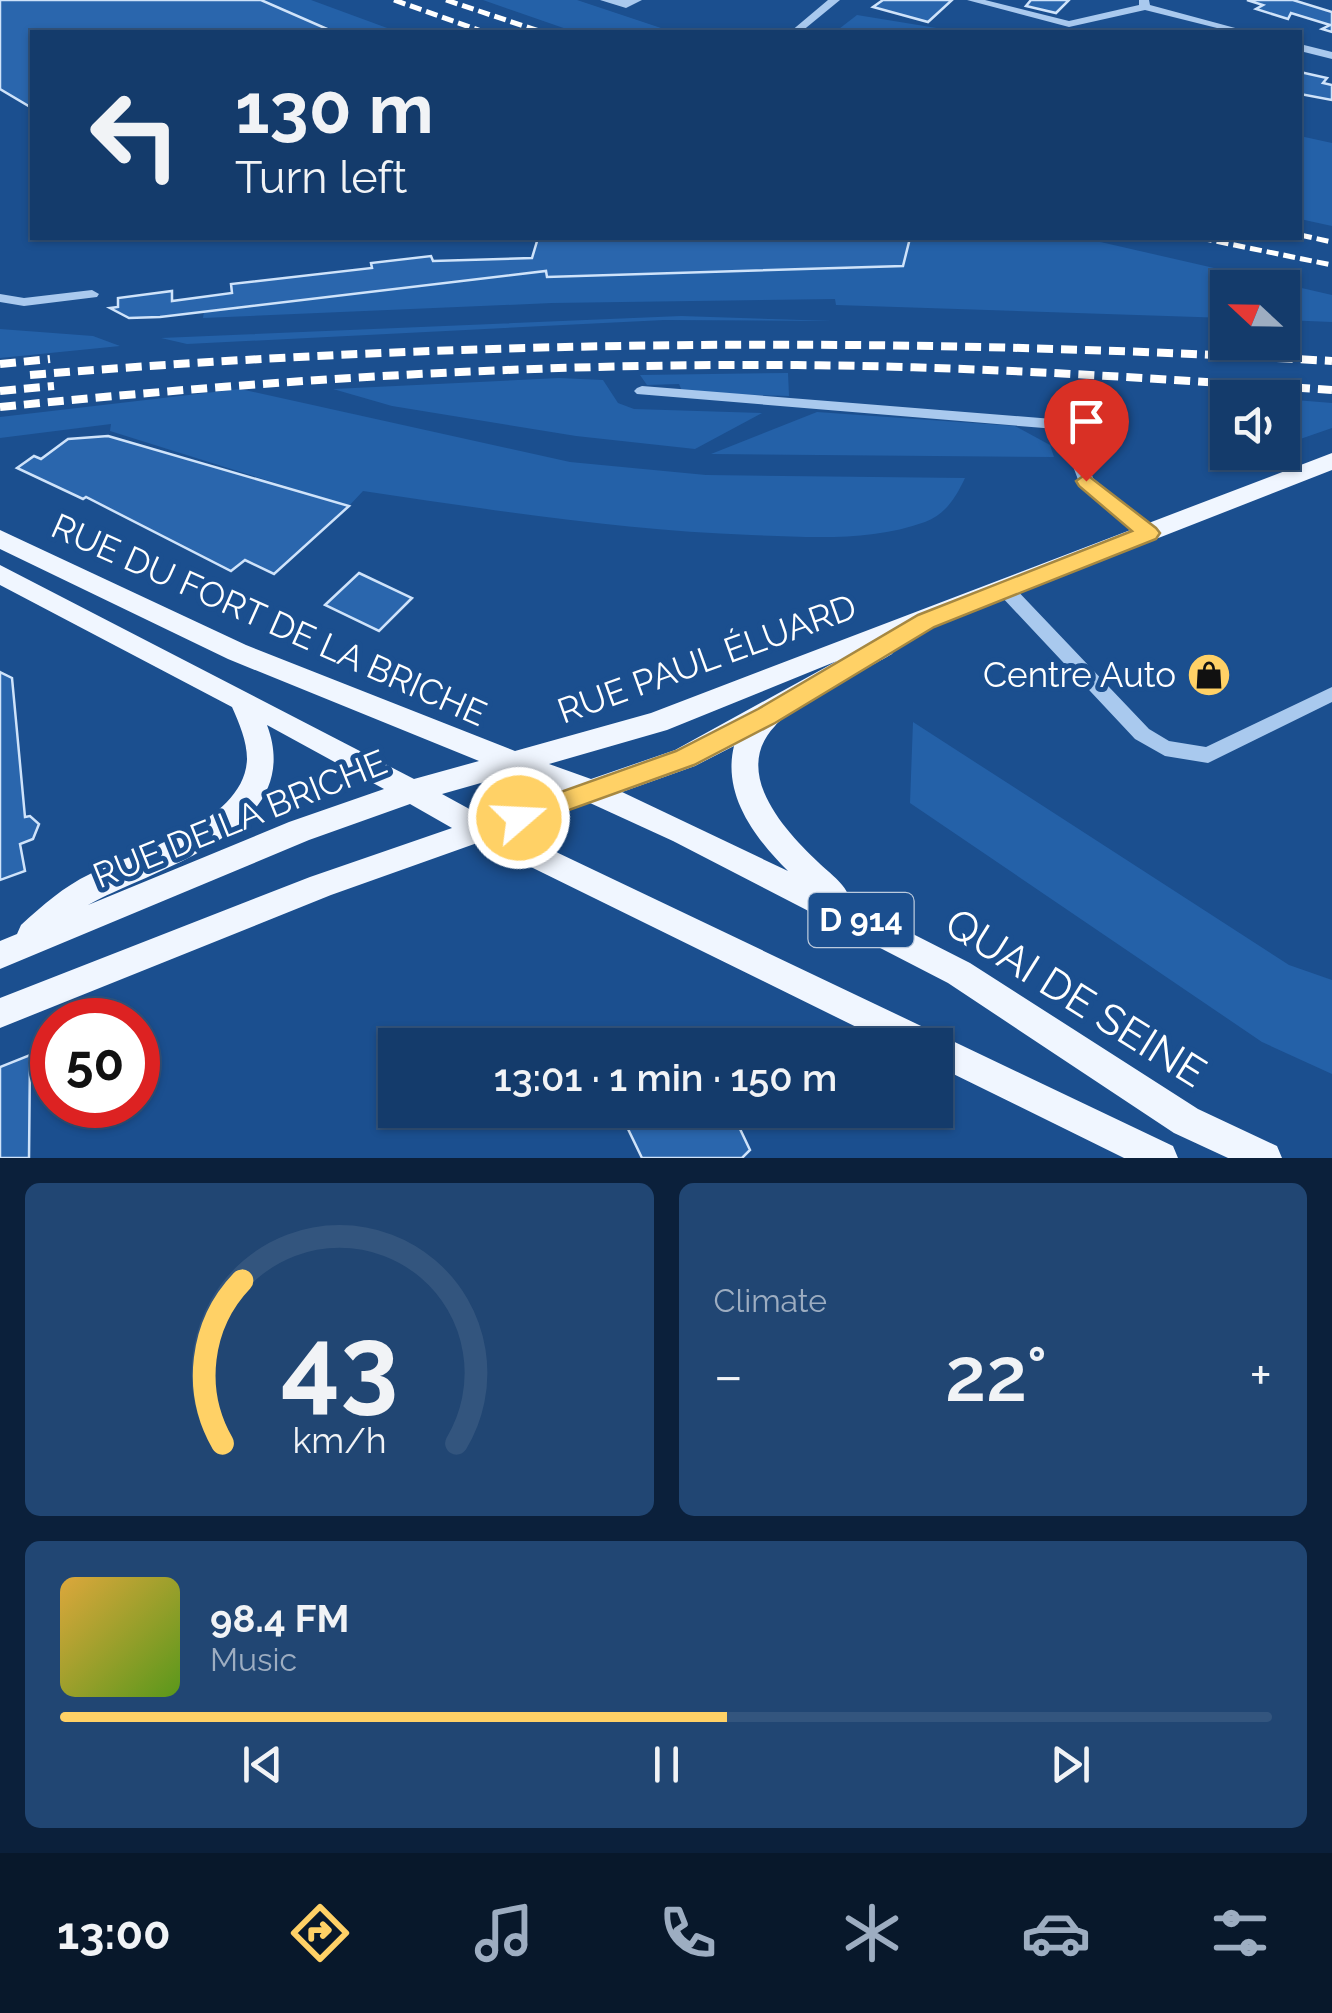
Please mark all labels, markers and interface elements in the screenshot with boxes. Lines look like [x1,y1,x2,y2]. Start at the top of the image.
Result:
text: 130 m [235,67,434,149]
icon: left [70,70,200,200]
text: Turn left [235,151,407,204]
north arrow [1210,270,1300,360]
map controls [1210,270,1300,470]
pin [1044,379,1129,482]
button: sound [1210,380,1300,470]
icon: arrive [1059,394,1114,449]
street label: RUE DU FORT DE LA BRICHE [46,505,493,734]
street label: RUE PAUL ÉLUARD [552,585,862,732]
shop icon: Centre Auto [1186,652,1232,698]
place label: Centre Auto [983,654,1176,695]
street label: RUE DE LA BRICHE [87,741,392,896]
position arrow [467,766,571,870]
road number: D 914 [808,893,914,947]
street label: QUAI DE SEINE [937,898,1215,1097]
speed limit sign: 50 [30,998,160,1128]
text: 13:01 · 1 min · 150 m [494,1055,837,1100]
text: Climate [714,1282,827,1319]
text: 43 [281,1303,398,1425]
text: 22° [945,1330,1047,1419]
text: − [714,1343,743,1408]
text: + [1249,1343,1272,1408]
text: km/h [292,1419,386,1461]
text: 98.4 FM [210,1596,349,1641]
text: Music [210,1641,297,1678]
icon: previous [235,1737,290,1792]
icon: pause [639,1737,694,1792]
icon: next [1043,1737,1098,1792]
icon: directions [285,1898,355,1968]
icon: music [469,1898,539,1968]
icon: phone [653,1898,723,1968]
icon: climate [837,1898,907,1968]
icon: car [1021,1898,1091,1968]
icon: filters [1205,1898,1275,1968]
text: 13:00 [57,1907,171,1960]

